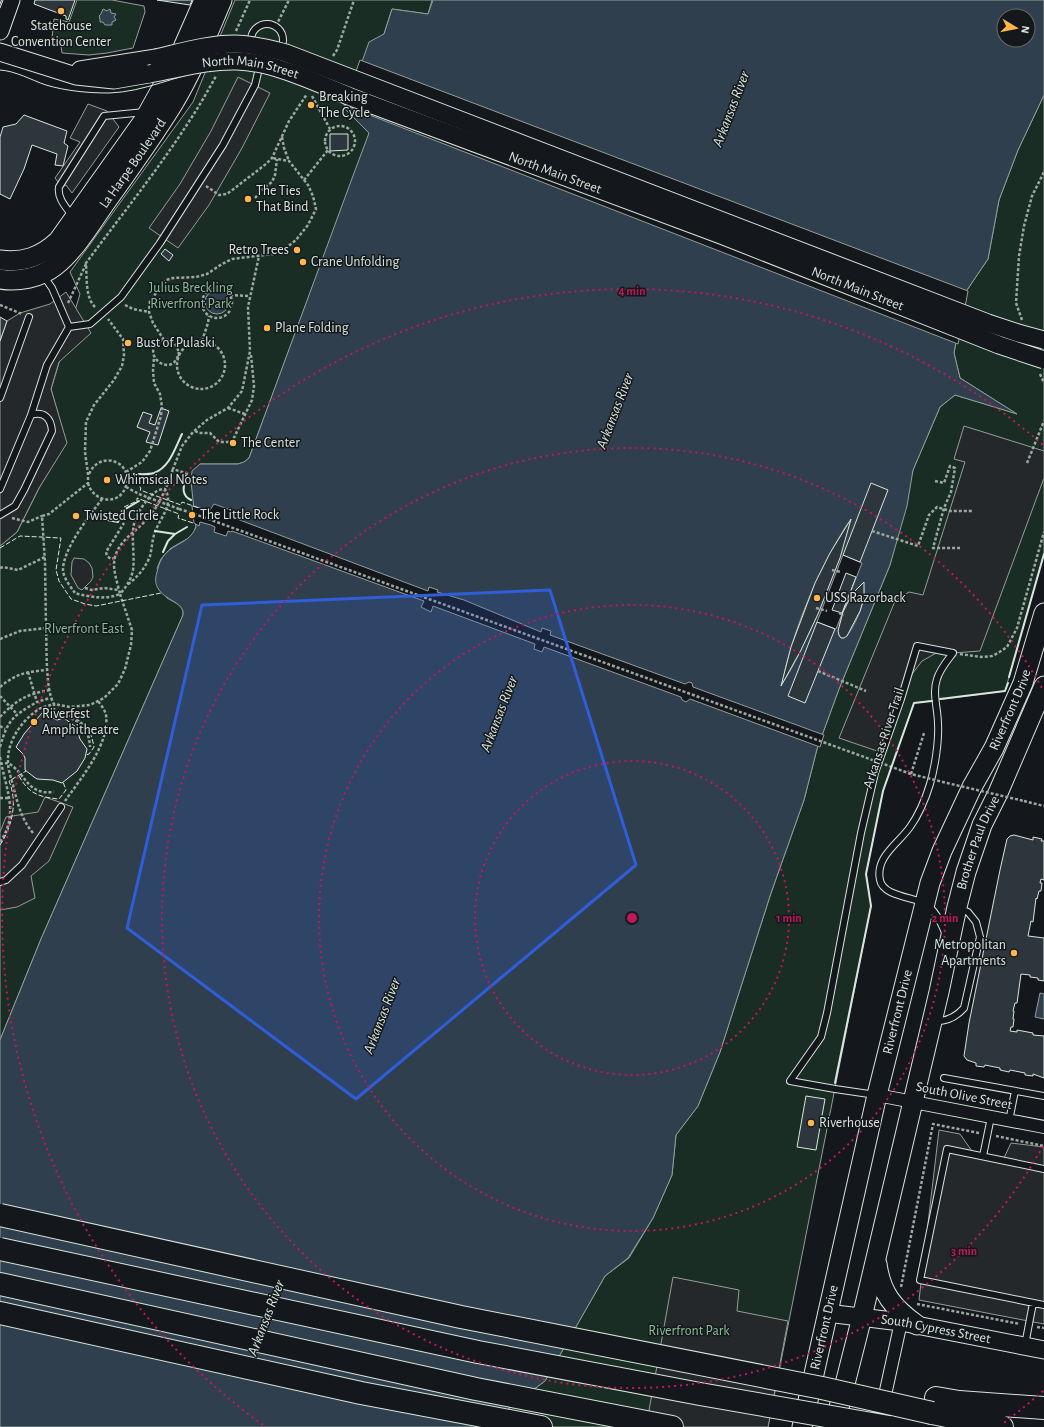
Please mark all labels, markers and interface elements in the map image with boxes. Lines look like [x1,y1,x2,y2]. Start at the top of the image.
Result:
marker: Statehouse Convention Center [56,6,66,16]
north arrow [996,8,1036,48]
place label: Statehouse Convention Center [11,19,112,49]
text: N [1019,25,1031,34]
street label: North Main Street [201,54,301,82]
water label: Arkansas River [709,68,753,150]
place label: Breaking The Cycle [319,90,370,120]
marker: Breaking The Cycle [306,100,316,110]
street label: La Harpe Boulevard [97,116,169,211]
street label: North Main Street [507,149,604,197]
place label: The Ties That Bind [256,184,309,214]
marker: The Ties That Bind [243,194,253,204]
place label: Retro Trees [229,243,289,257]
marker: Retro Trees [292,245,302,255]
place label: Crane Unfolding [311,255,399,269]
marker: Crane Unfolding [298,257,308,267]
street label: North Main Street [809,264,906,314]
park label: Julius Breckling Riverfront Park [149,281,233,311]
text: 4 min [618,285,646,297]
place label: Plane Folding [275,321,349,335]
marker: Plane Folding [262,323,272,333]
place label: Bust of Pulaski [136,336,215,350]
marker: Bust of Pulaski [123,338,133,348]
water label: Arkansas River [593,370,637,452]
place label: The Center [241,436,300,450]
marker: The Center [228,438,238,448]
place label: Whimsical Notes [115,473,207,487]
marker: Whimsical Notes [102,475,112,485]
place label: The Little Rock [200,508,280,522]
place label: Twisted Circle [84,509,159,523]
marker: The Little Rock [187,510,197,520]
marker: Twisted Circle [71,511,81,521]
place label: USS Razorback [825,591,906,605]
marker: USS Razorback [812,593,822,603]
park label: RIverfront East [44,622,124,636]
street label: Riverfront Drive [987,668,1034,753]
water label: Arkansas River [477,673,521,755]
street label: Arkansas River Trail [861,686,907,790]
place label: Riverfest Amphitheatre [42,707,119,737]
marker: Riverfest Amphitheatre [29,717,39,727]
street label: Brother Paul Drive [955,794,1002,891]
centre of rings [625,911,639,925]
text: 1 min [776,912,802,924]
text: 2 min [932,912,958,924]
place label: Metropolitan Apartments [934,938,1006,968]
marker: Metropolitan Apartments [1009,948,1019,958]
street label: Riverfront Drive [880,968,915,1056]
water label: Arkansas River [360,975,404,1057]
street label: South Olive Street [915,1080,1014,1112]
place label: Riverhouse [819,1116,880,1130]
marker: Riverhouse [806,1118,816,1128]
text: 3 min [951,1245,977,1257]
water label: Arkansas River [244,1277,288,1359]
street label: Riverfront Drive [808,1284,841,1371]
street label: South Cypress Street [880,1313,992,1346]
park label: Riverfront Park [648,1324,730,1338]

